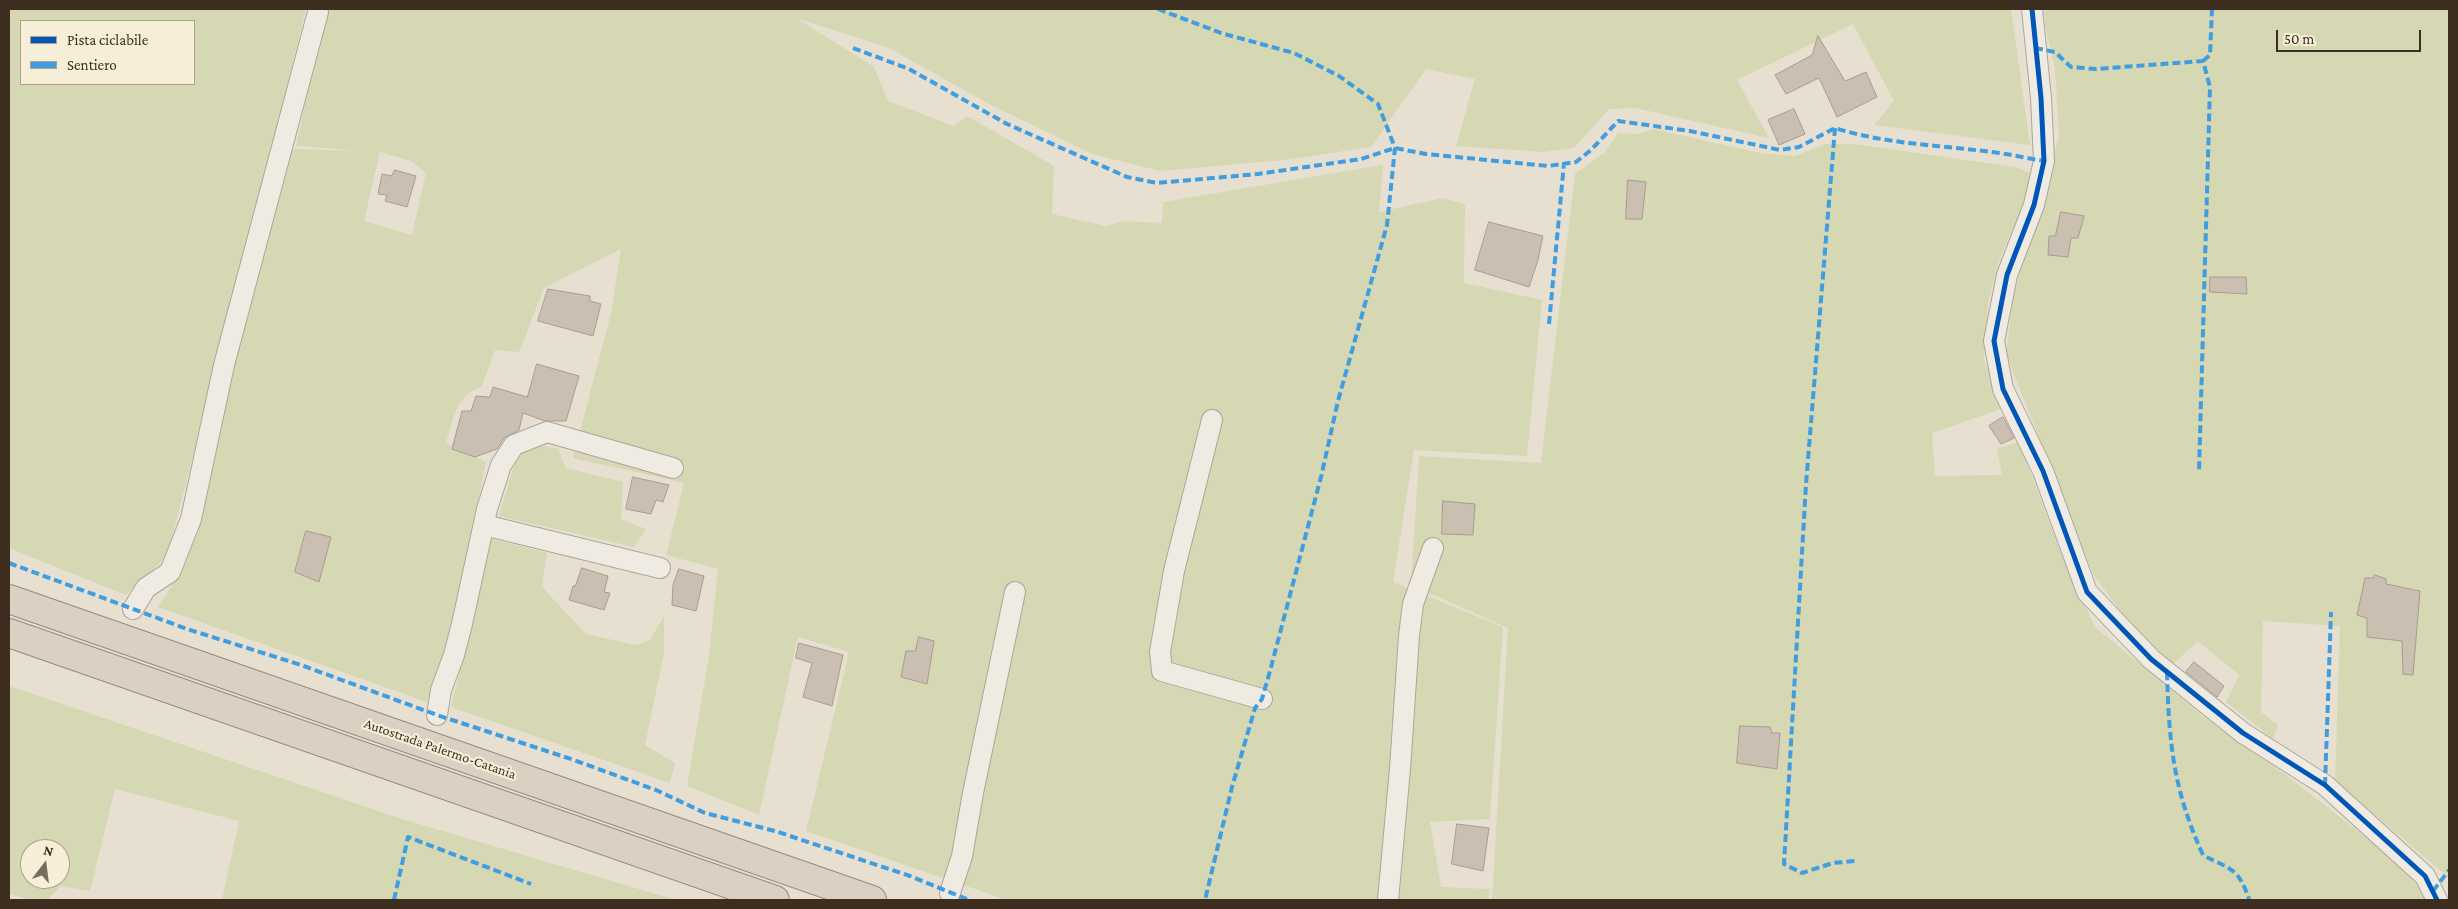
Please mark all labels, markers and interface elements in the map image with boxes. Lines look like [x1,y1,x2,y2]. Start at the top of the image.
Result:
legend [20,20,195,85]
scale bar [2278,20,2423,52]
text: 50 m [2284,31,2314,47]
text: Pista ciclabile [67,32,148,48]
text: Sentiero [67,57,117,73]
street label: Autostrada Palermo-Catania [362,715,518,783]
north arrow [20,839,70,889]
text: N [42,842,55,859]

